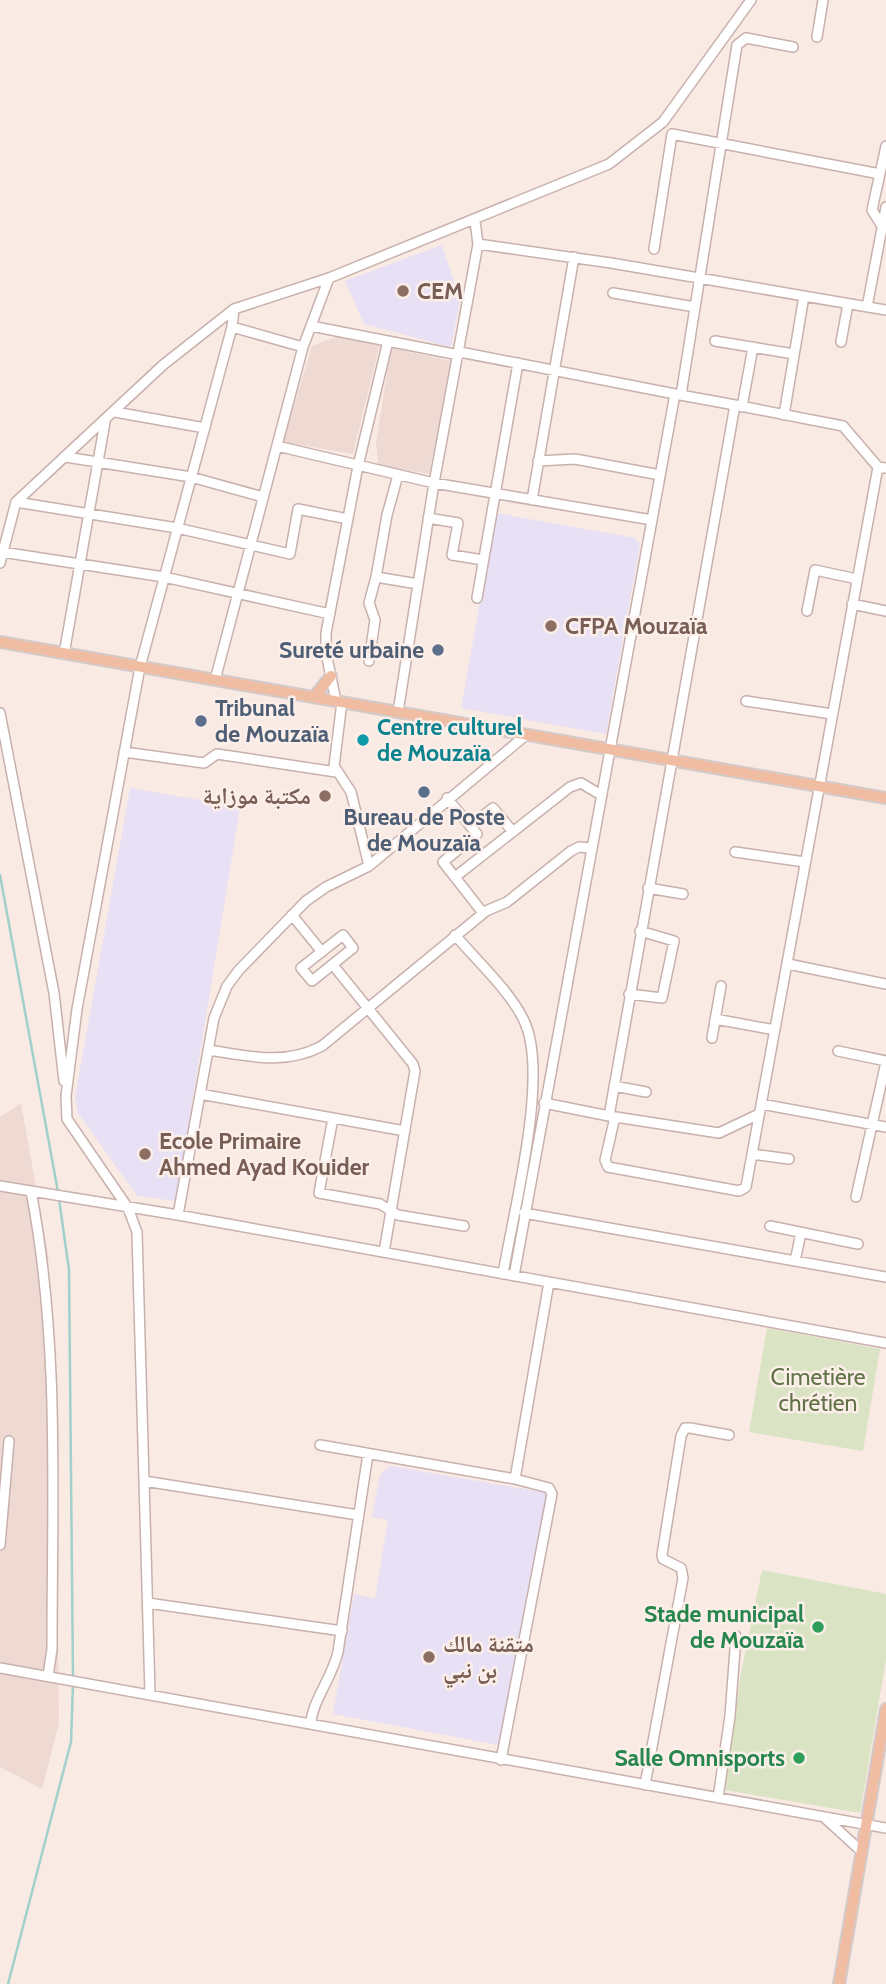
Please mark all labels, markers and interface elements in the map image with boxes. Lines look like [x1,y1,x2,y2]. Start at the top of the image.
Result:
place label: CEM [417,277,463,305]
marker: CEM [395,283,411,299]
place label: CFPA Mouzaïa [565,612,708,640]
marker: CFPA Mouzaïa [543,618,559,634]
place label: Sureté urbaine [279,636,424,664]
marker: Sureté urbaine [430,642,446,658]
place label: Tribunal de Mouzaïa [215,694,330,748]
marker: Tribunal de Mouzaïa [193,713,209,729]
place label: Centre culturel de Mouzaïa [377,713,522,767]
marker: Centre culturel de Mouzaïa [355,732,371,748]
place label: مكتبة موزاية [203,782,311,810]
marker: Bureau de Poste de Mouzaïa [416,784,432,800]
marker: مكتبة موزاية [317,788,333,804]
place label: Bureau de Poste de Mouzaïa [343,803,505,857]
place label: Ecole Primaire Ahmed Ayad Kouider [159,1127,370,1181]
marker: Ecole Primaire Ahmed Ayad Kouider [137,1146,153,1162]
park label: Cimetière chrétien [771,1363,866,1417]
place label: Stade municipal de Mouzaïa [644,1600,805,1654]
marker: Stade municipal de Mouzaïa [810,1619,826,1635]
place label: متقنة مالك بن نبي [443,1630,534,1689]
marker: متقنة مالك بن نبي [421,1649,437,1665]
place label: Salle Omnisports [614,1744,785,1772]
marker: Salle Omnisports [791,1750,807,1766]

